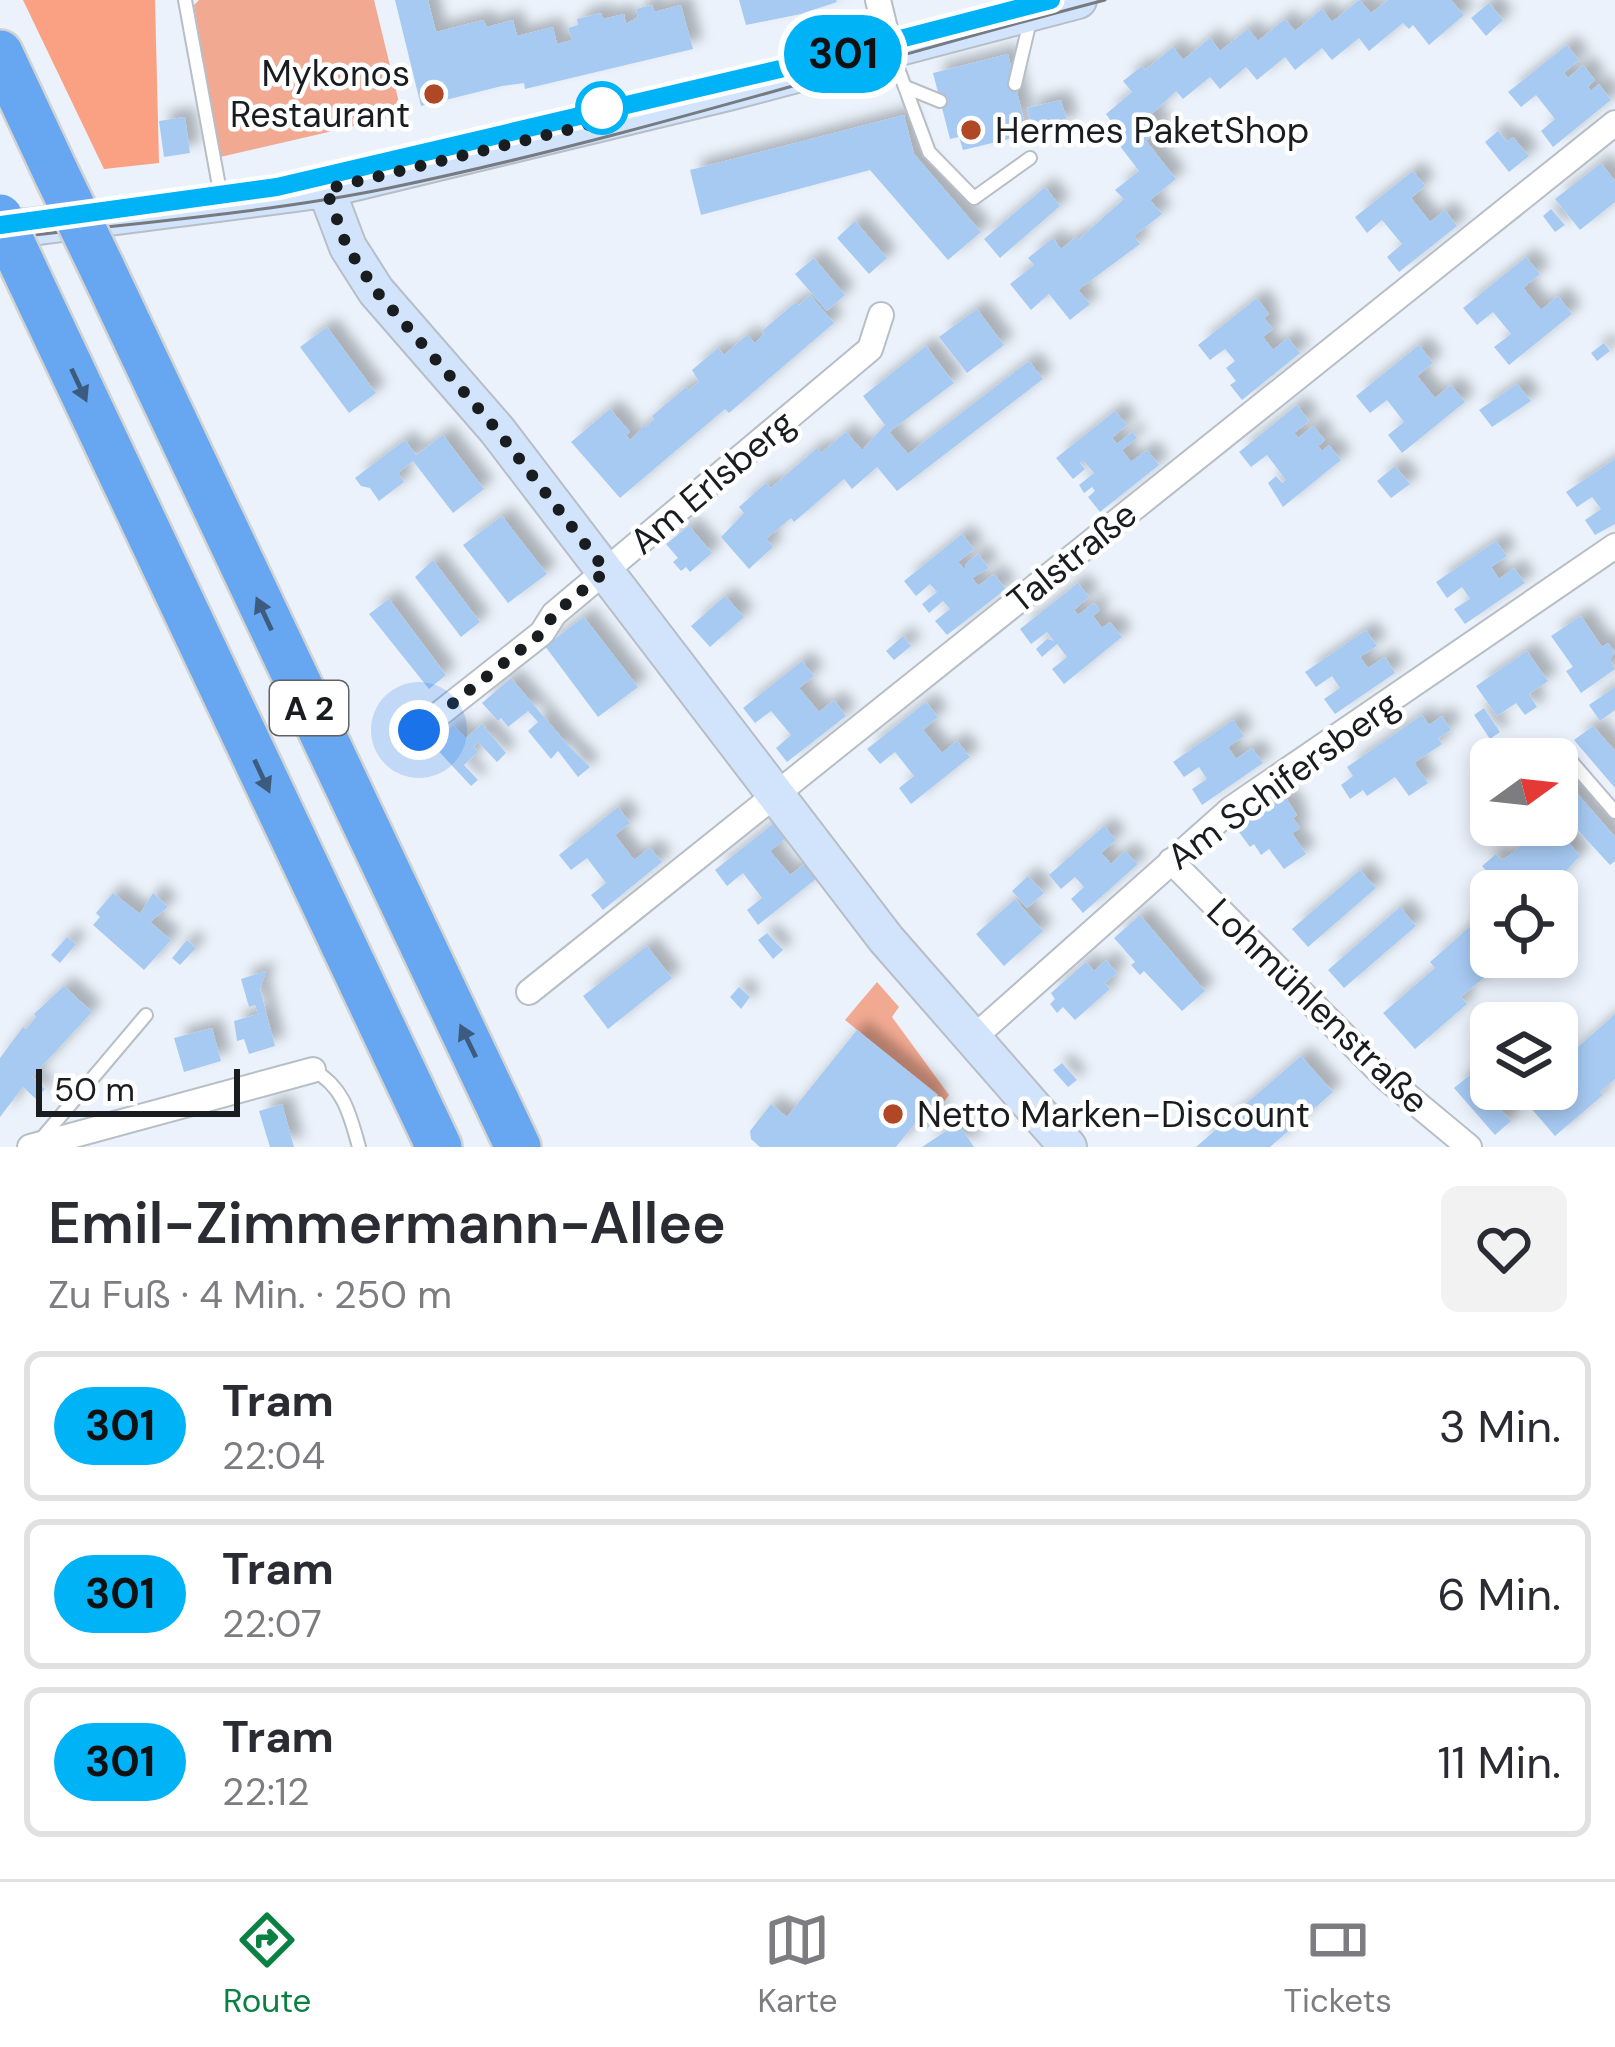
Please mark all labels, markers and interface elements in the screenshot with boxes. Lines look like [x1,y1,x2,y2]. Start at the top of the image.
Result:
line badge: 301 [774,15,912,93]
text: 301 [808,26,878,81]
place label: Mykonos Restaurant [230,50,410,138]
marker: Mykonos Restaurant [421,81,447,107]
unlabelled marker [577,83,627,133]
place label: Hermes PaketShop [995,107,1309,154]
marker: Hermes PaketShop [958,117,984,143]
one-way arrow [69,368,89,403]
street label: Am Erlsberg [620,399,804,565]
street label: Talstraße [998,491,1146,623]
one-way arrow [254,596,274,631]
street label: Am Schifersberg [1158,680,1408,880]
road number: A 2 [270,681,348,735]
your location [389,700,449,760]
north arrow [1470,738,1578,846]
map controls [1470,738,1578,1110]
one-way arrow [252,759,272,794]
button: locate [1470,870,1578,978]
street label: Lohmühlenstraße [1197,888,1439,1124]
button: layers [1470,1002,1578,1110]
one-way arrow [458,1023,478,1058]
scale bar [36,1063,240,1116]
text: 50 m [54,1068,135,1111]
place label: Netto Marken-Discount [917,1091,1310,1138]
marker: Netto Marken-Discount [880,1101,906,1127]
text: Emil-Zimmermann-Allee [48,1186,726,1261]
button: heart [1441,1186,1567,1312]
text: Zu Fuß · 4 Min. · 250 m [48,1269,452,1320]
text: Tram [222,1371,334,1430]
text: 3 Min. [1439,1397,1561,1456]
text: 301 [85,1398,155,1453]
text: 22:04 [222,1430,325,1481]
text: Tram [222,1539,334,1598]
text: 6 Min. [1437,1565,1561,1624]
text: 301 [85,1566,155,1621]
text: 22:07 [222,1598,322,1649]
text: Tram [222,1707,334,1766]
text: 11 Min. [1438,1733,1561,1792]
text: 301 [85,1734,155,1789]
text: 22:12 [222,1766,309,1817]
tab: Route [223,1907,311,2022]
tab: Karte [757,1907,837,2022]
tab: Tickets [1283,1907,1392,2022]

